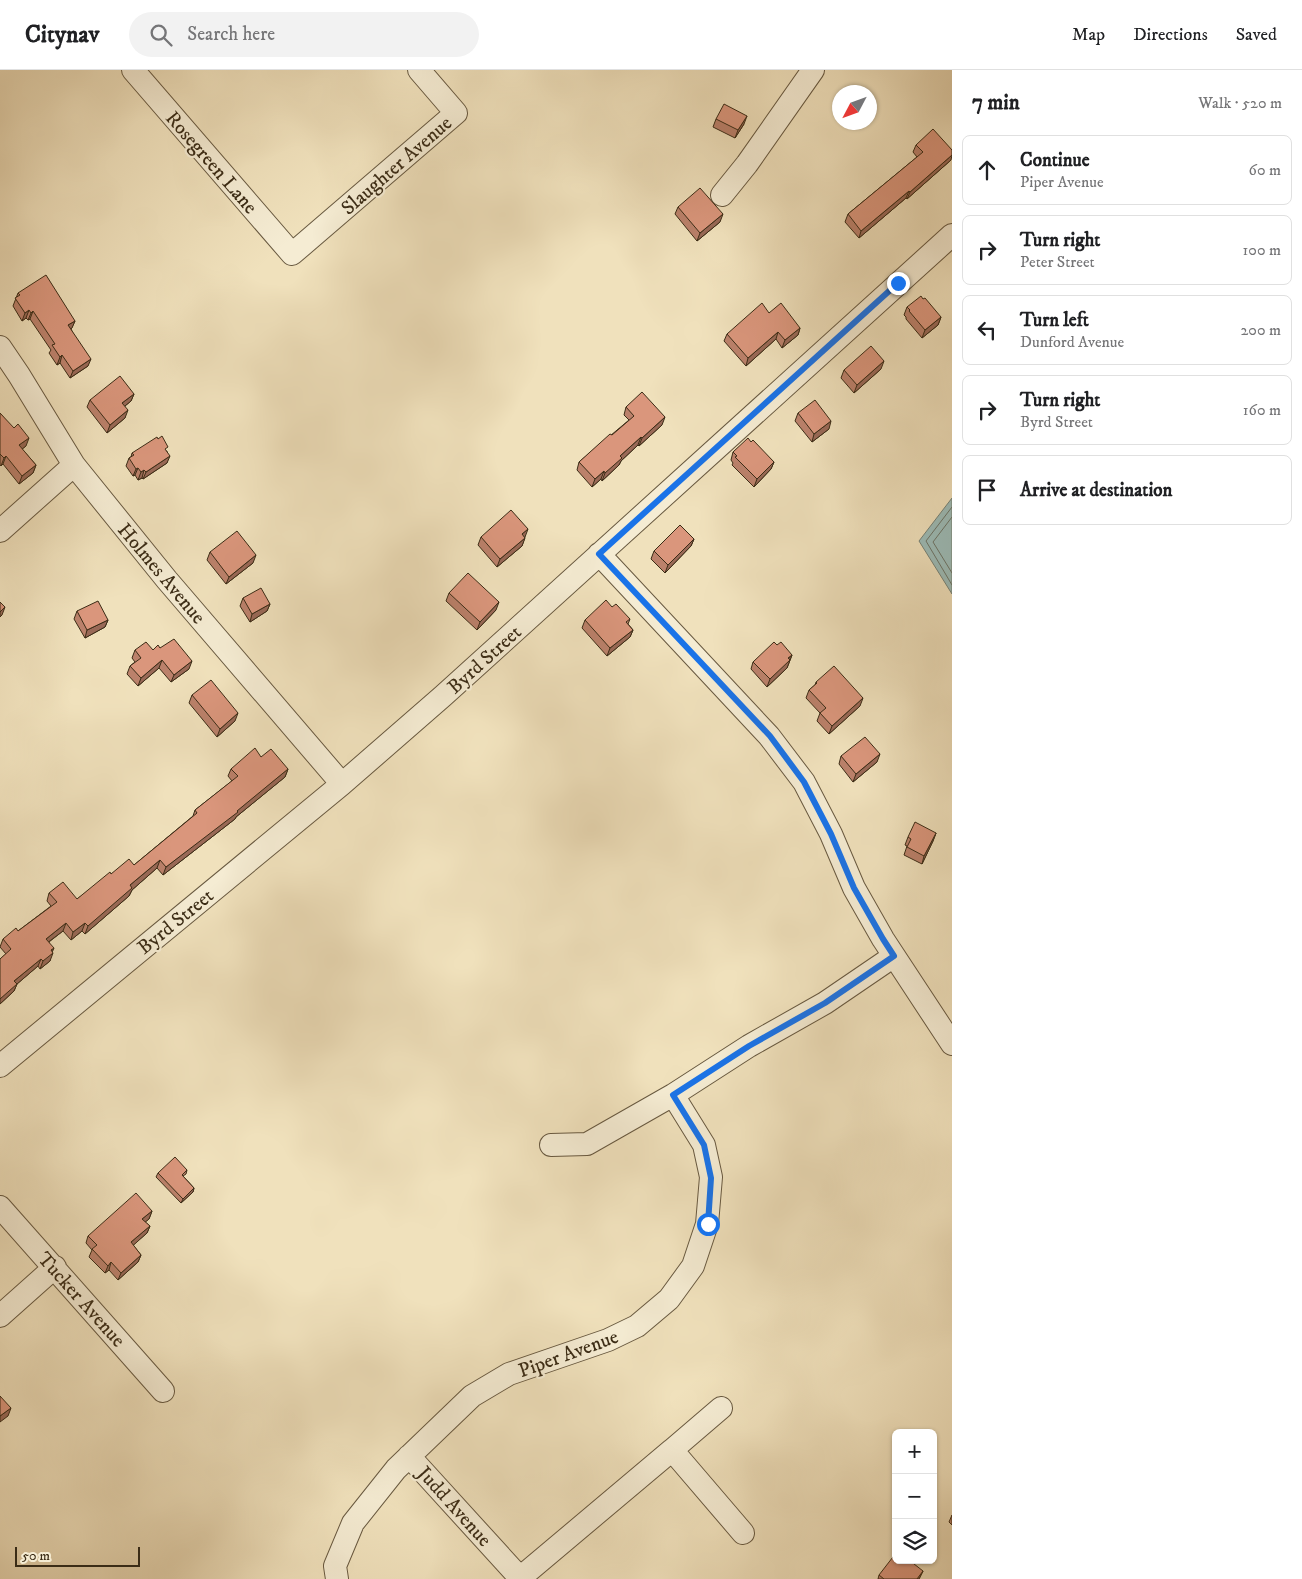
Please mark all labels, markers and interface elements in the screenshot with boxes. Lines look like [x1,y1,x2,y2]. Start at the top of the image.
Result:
search box [129,12,479,57]
text: Citynav [25,20,99,50]
icon: search [147,21,175,49]
text: Search here [187,23,275,46]
text: Map [1072,24,1105,46]
text: Directions [1133,24,1208,46]
text: Saved [1236,24,1277,46]
north arrow [832,85,877,130]
text: 7 min [972,90,1020,116]
text: Walk · 520 m [1198,93,1282,113]
street label: Rosegreen Lane [159,106,262,219]
street label: Slaughter Avenue [336,111,458,221]
text: Continue [1020,149,1090,172]
icon: ahead [973,156,1001,184]
text: 60 m [1249,160,1281,180]
text: Piper Avenue [1020,172,1104,192]
text: Turn right [1020,229,1100,252]
icon: right [973,236,1001,264]
text: 100 m [1243,240,1281,260]
text: Peter Street [1020,252,1095,272]
route end [887,272,910,295]
text: Turn left [1020,309,1089,332]
icon: left [973,316,1001,344]
text: 200 m [1240,320,1281,340]
text: Dunford Avenue [1020,332,1124,352]
text: Turn right [1020,389,1100,412]
icon: right [973,396,1001,424]
text: 160 m [1243,400,1281,420]
text: Byrd Street [1020,412,1093,432]
icon: arrive [973,476,1001,504]
text: Arrive at destination [1020,479,1172,502]
street label: Holmes Avenue [111,518,210,629]
street label: Byrd Street [443,620,527,700]
street label: Byrd Street [133,884,219,961]
route start [697,1213,720,1236]
street label: Tucker Avenue [32,1247,130,1353]
street label: Piper Avenue [515,1325,622,1384]
map controls [892,1429,937,1564]
button: + [892,1429,937,1474]
street label: Judd Avenue [410,1460,496,1552]
button: − [892,1474,937,1519]
button: layers [892,1519,937,1564]
scale bar [15,1544,140,1567]
text: 50 m [22,1547,50,1565]

